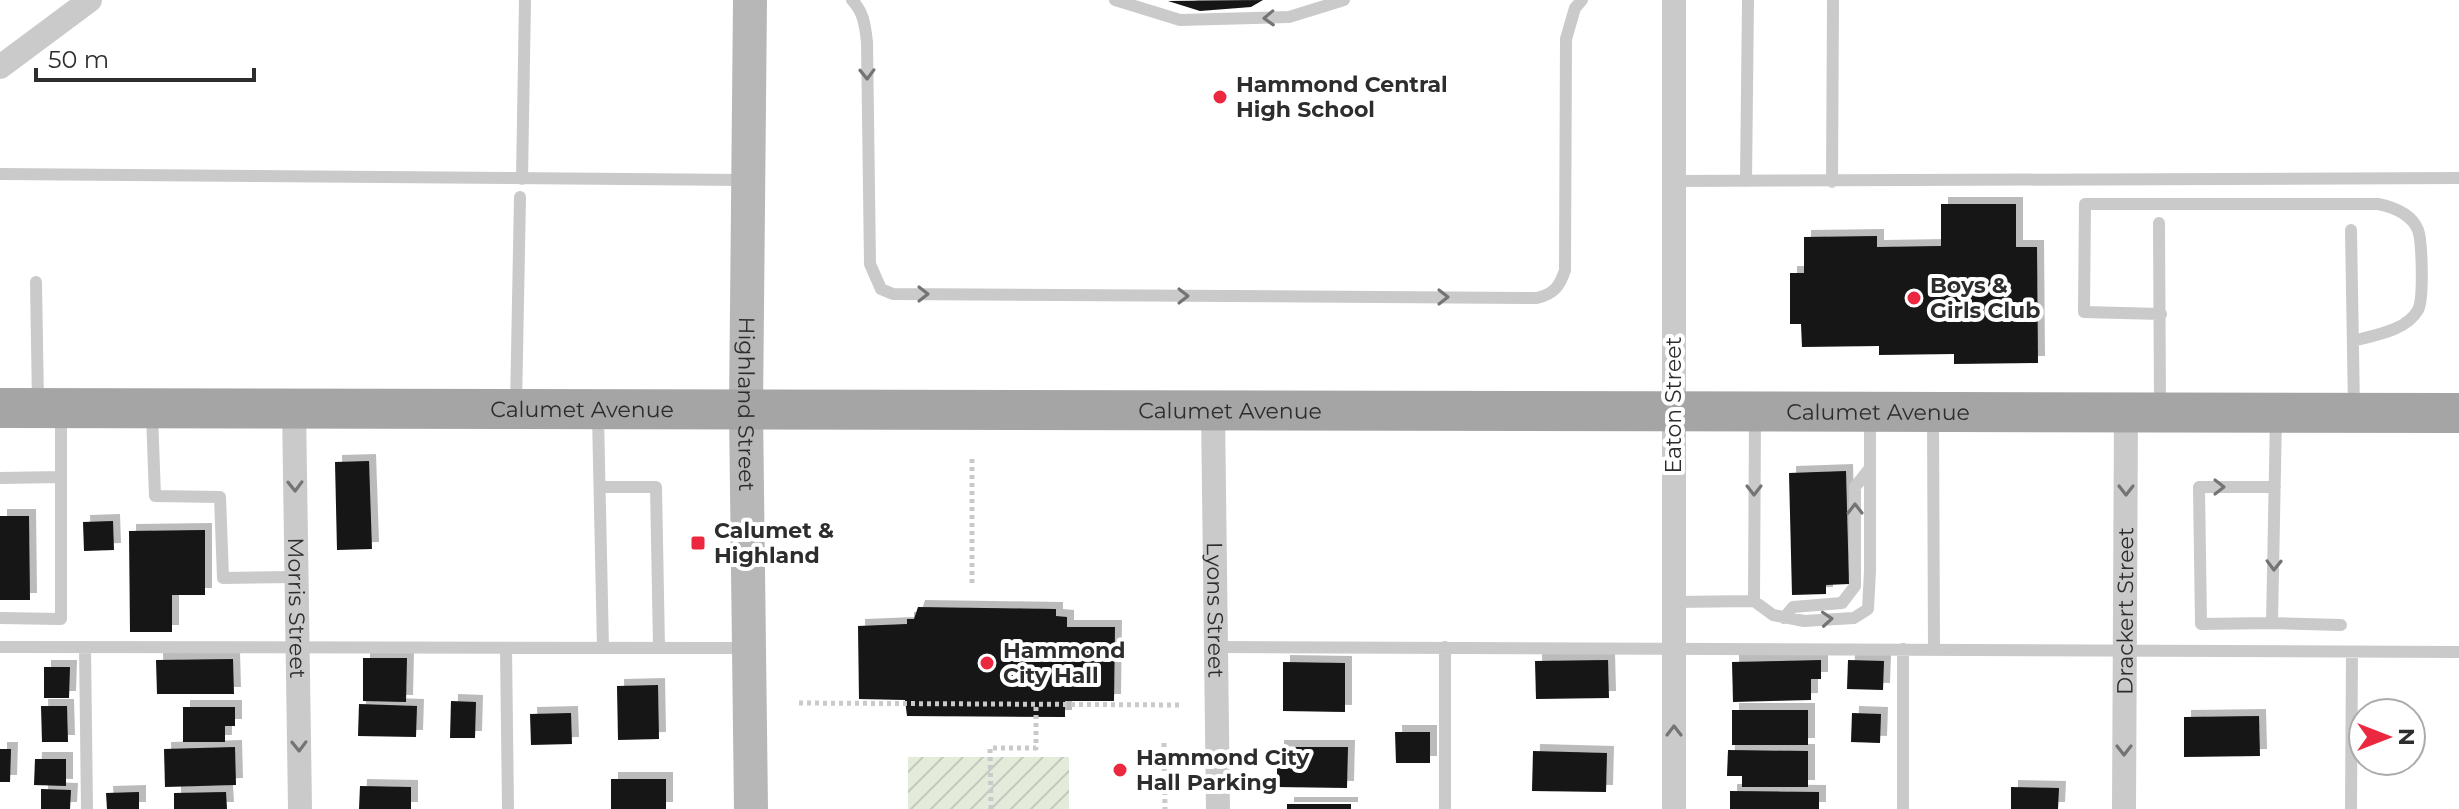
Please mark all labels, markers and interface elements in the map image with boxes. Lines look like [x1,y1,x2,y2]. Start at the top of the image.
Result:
one-way arrow [1262,9,1275,26]
scale bar [36,32,254,82]
text: 50 m [48,45,109,74]
one-way arrow [858,68,876,81]
place label: Hammond Central High School [1236,71,1448,123]
marker: Hammond Central High School [1211,88,1229,106]
place label: Boys & Girls Club [1930,272,2040,324]
one-way arrow [917,285,930,303]
one-way arrow [1177,287,1190,305]
one-way arrow [1437,289,1450,306]
marker: Boys & Girls Club [1905,289,1923,307]
street label: Highland Street [732,316,761,492]
street label: Eaton Street [1660,336,1687,474]
street label: Calumet Avenue [490,395,674,423]
street label: Calumet Avenue [1138,397,1322,424]
street label: Calumet Avenue [1786,398,1970,426]
one-way arrow [2213,478,2226,496]
one-way arrow [286,480,304,493]
one-way arrow [1745,484,1763,497]
one-way arrow [2117,484,2135,497]
one-way arrow [1846,502,1864,515]
place label: Calumet & Highland [714,517,834,569]
street label: Drackert Street [2111,527,2139,695]
marker: Calumet & Highland [689,534,707,552]
street label: Morris Street [282,537,312,679]
street label: Lyons Street [1201,542,1230,678]
one-way arrow [2265,559,2282,572]
one-way arrow [1821,611,1834,628]
place label: Hammond City Hall [1003,637,1126,689]
marker: Hammond City Hall [978,654,996,672]
north arrow [2347,697,2427,777]
one-way arrow [1665,724,1683,737]
text: N [2393,728,2420,746]
one-way arrow [290,740,308,753]
place label: Hammond City Hall Parking [1136,744,1310,796]
one-way arrow [2115,744,2133,757]
marker: Hammond City Hall Parking [1111,761,1129,779]

